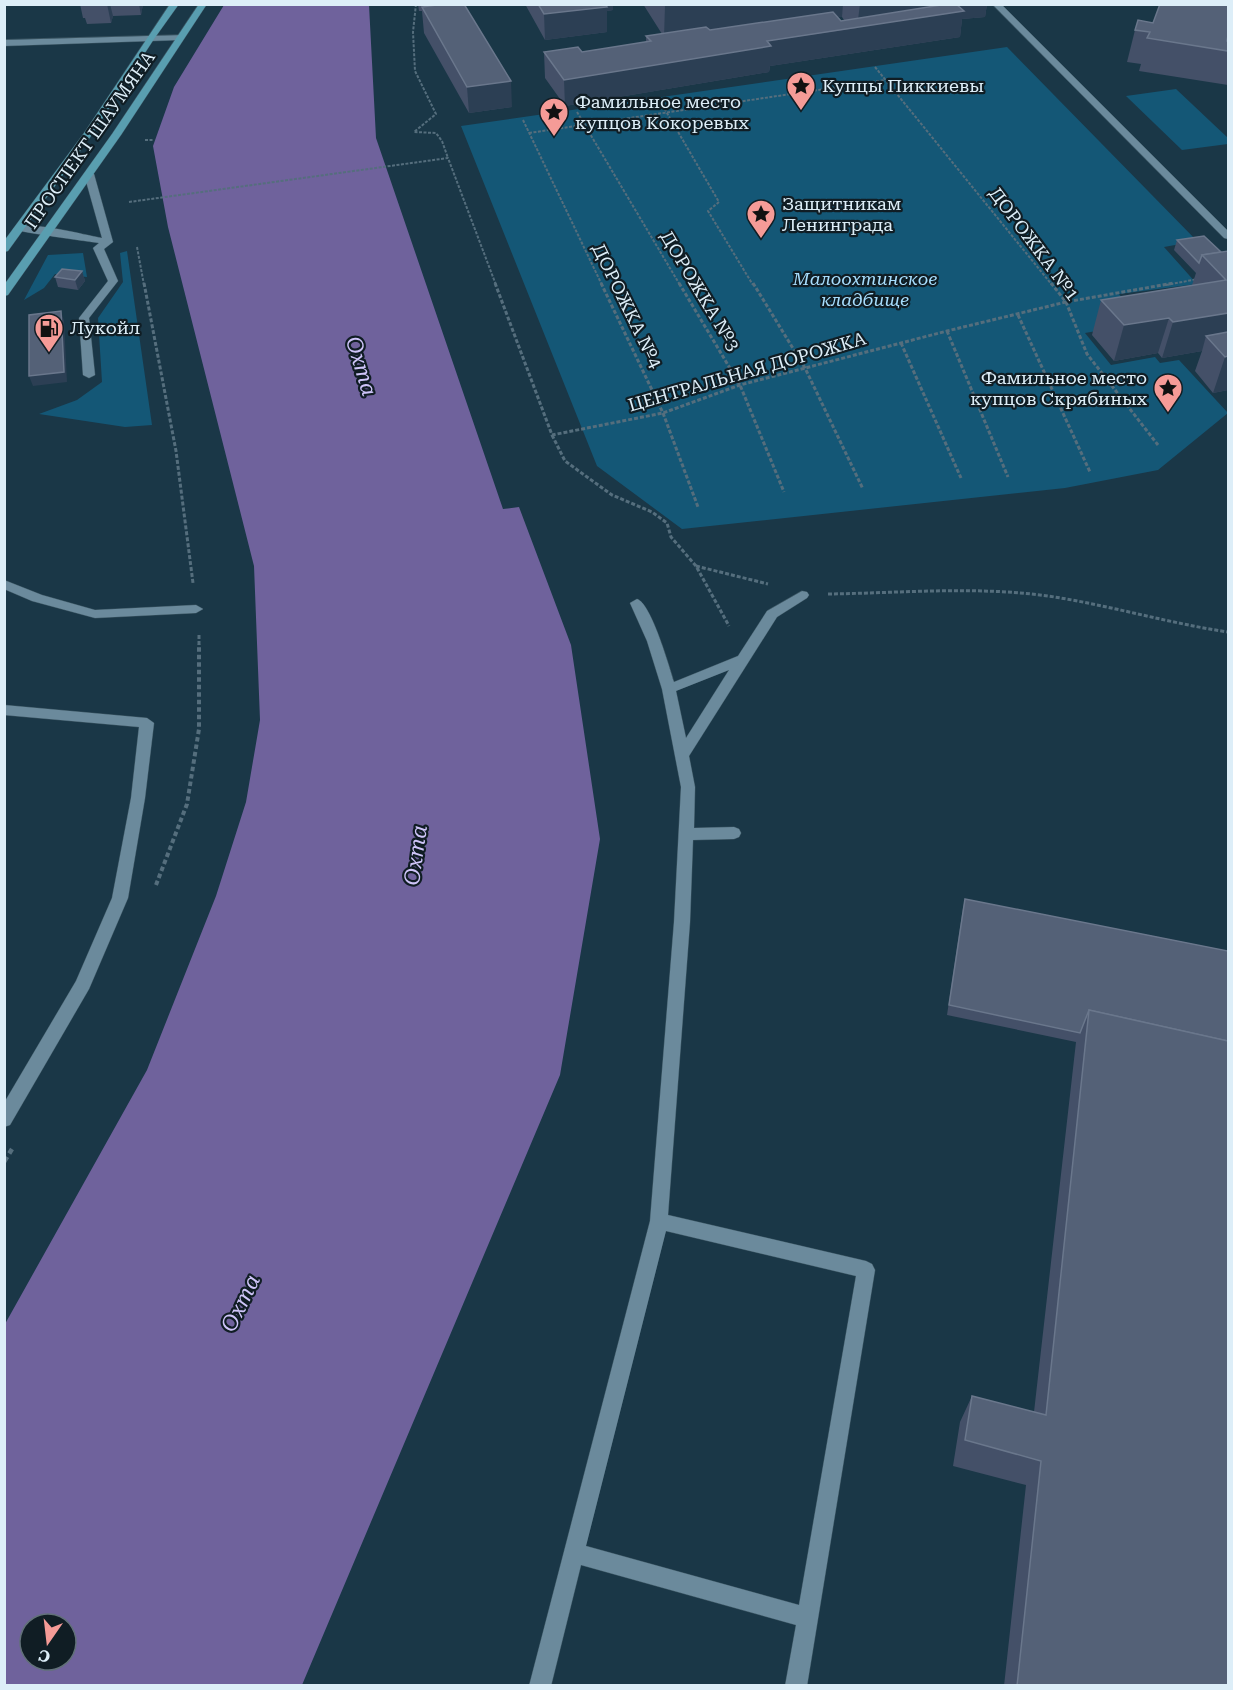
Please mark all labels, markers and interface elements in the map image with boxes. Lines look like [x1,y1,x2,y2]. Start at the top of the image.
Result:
street label: ПРОСПЕКТ ШАУМЯНА [20,47,159,233]
place icon: Купцы Пиккиевы [785,70,817,112]
place label: Купцы Пиккиевы [822,75,984,96]
place label: Фамильное место купцов Кокоревых [575,91,749,133]
place icon: Фамильное место купцов Кокоревых [538,96,570,138]
street label: ДОРОЖКА №1 [985,183,1084,304]
place label: Защитникам Ленинграда [782,193,901,235]
place icon: Защитникам Ленинграда [745,198,777,240]
street label: ДОРОЖКА №3 [656,227,744,354]
street label: ДОРОЖКА №4 [588,240,667,372]
park label: Малоохтинское кладбище [792,268,937,310]
fuel station icon: Лукойл [33,312,65,354]
place label: Лукойл [70,317,140,338]
street label: ЦЕНТРАЛЬНАЯ ДОРОЖКА [626,327,869,416]
water label: Охта [341,333,382,399]
place label: Фамильное место купцов Скрябиных [970,367,1148,409]
place icon: Фамильное место купцов Скрябиных [1152,372,1184,414]
water label: Охта [399,823,432,887]
water label: Охта [216,1270,265,1336]
north arrow [18,1612,78,1672]
text: С [37,1645,52,1667]

